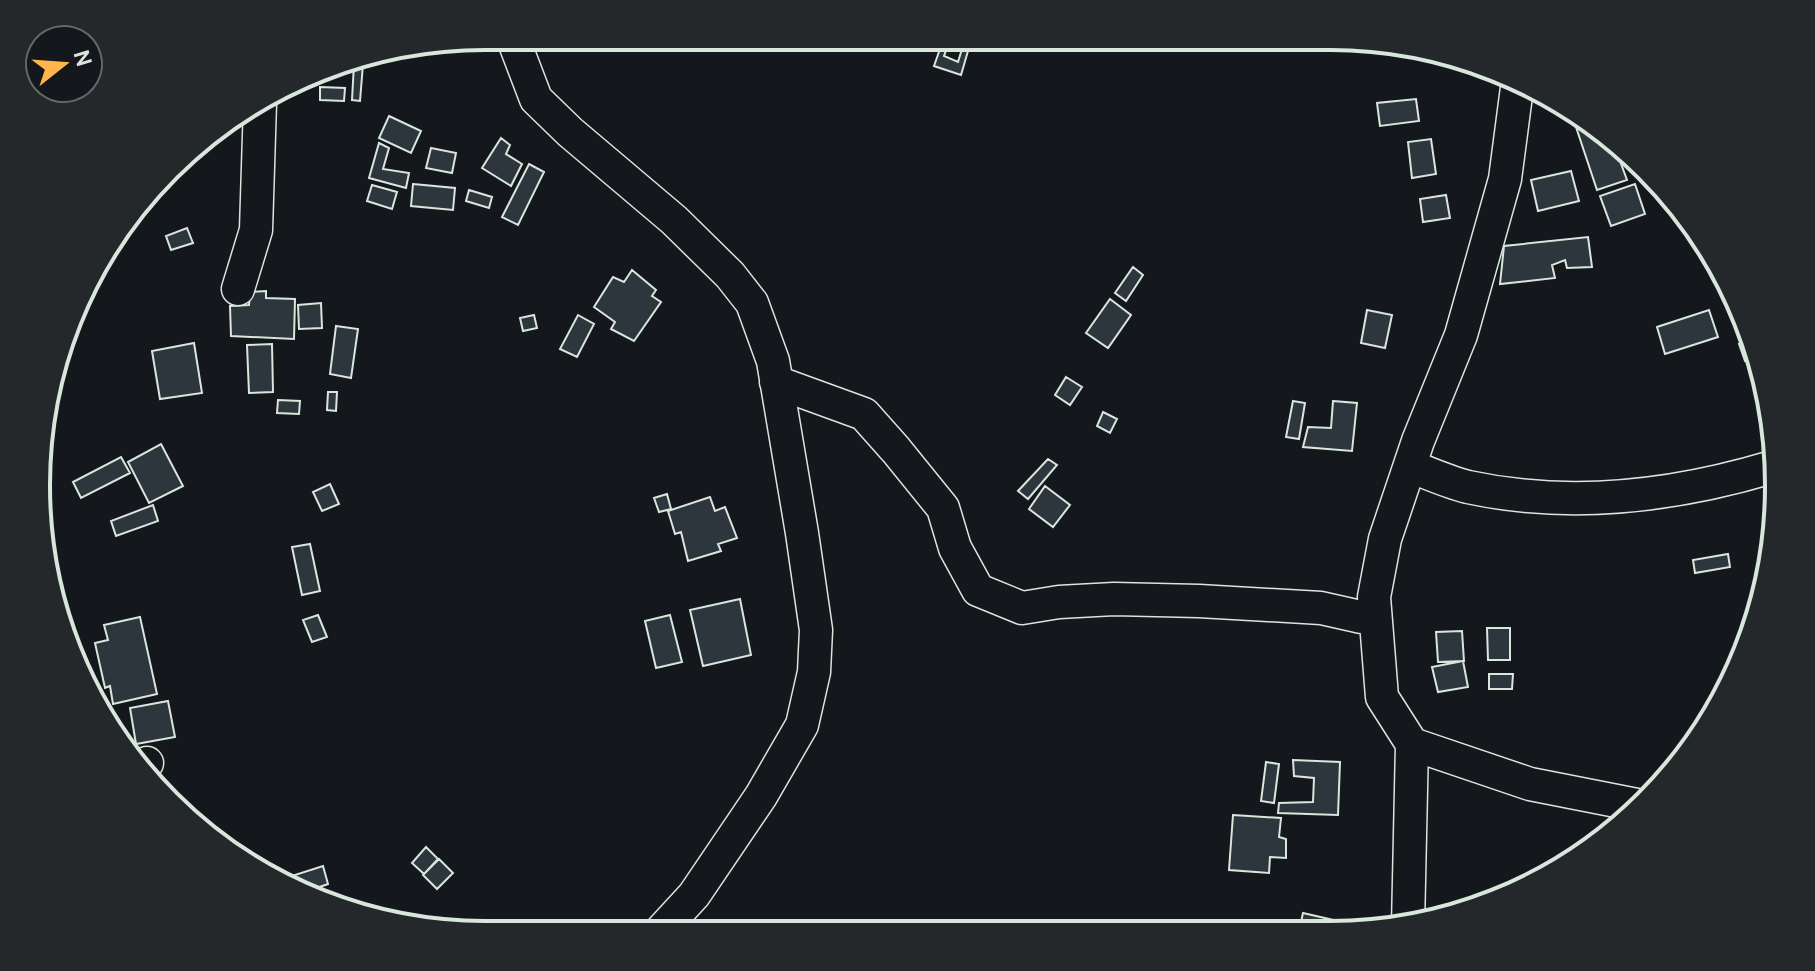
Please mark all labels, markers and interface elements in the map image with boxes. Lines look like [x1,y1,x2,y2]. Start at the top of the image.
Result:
north arrow [24,24,104,104]
text: N [67,47,98,70]

